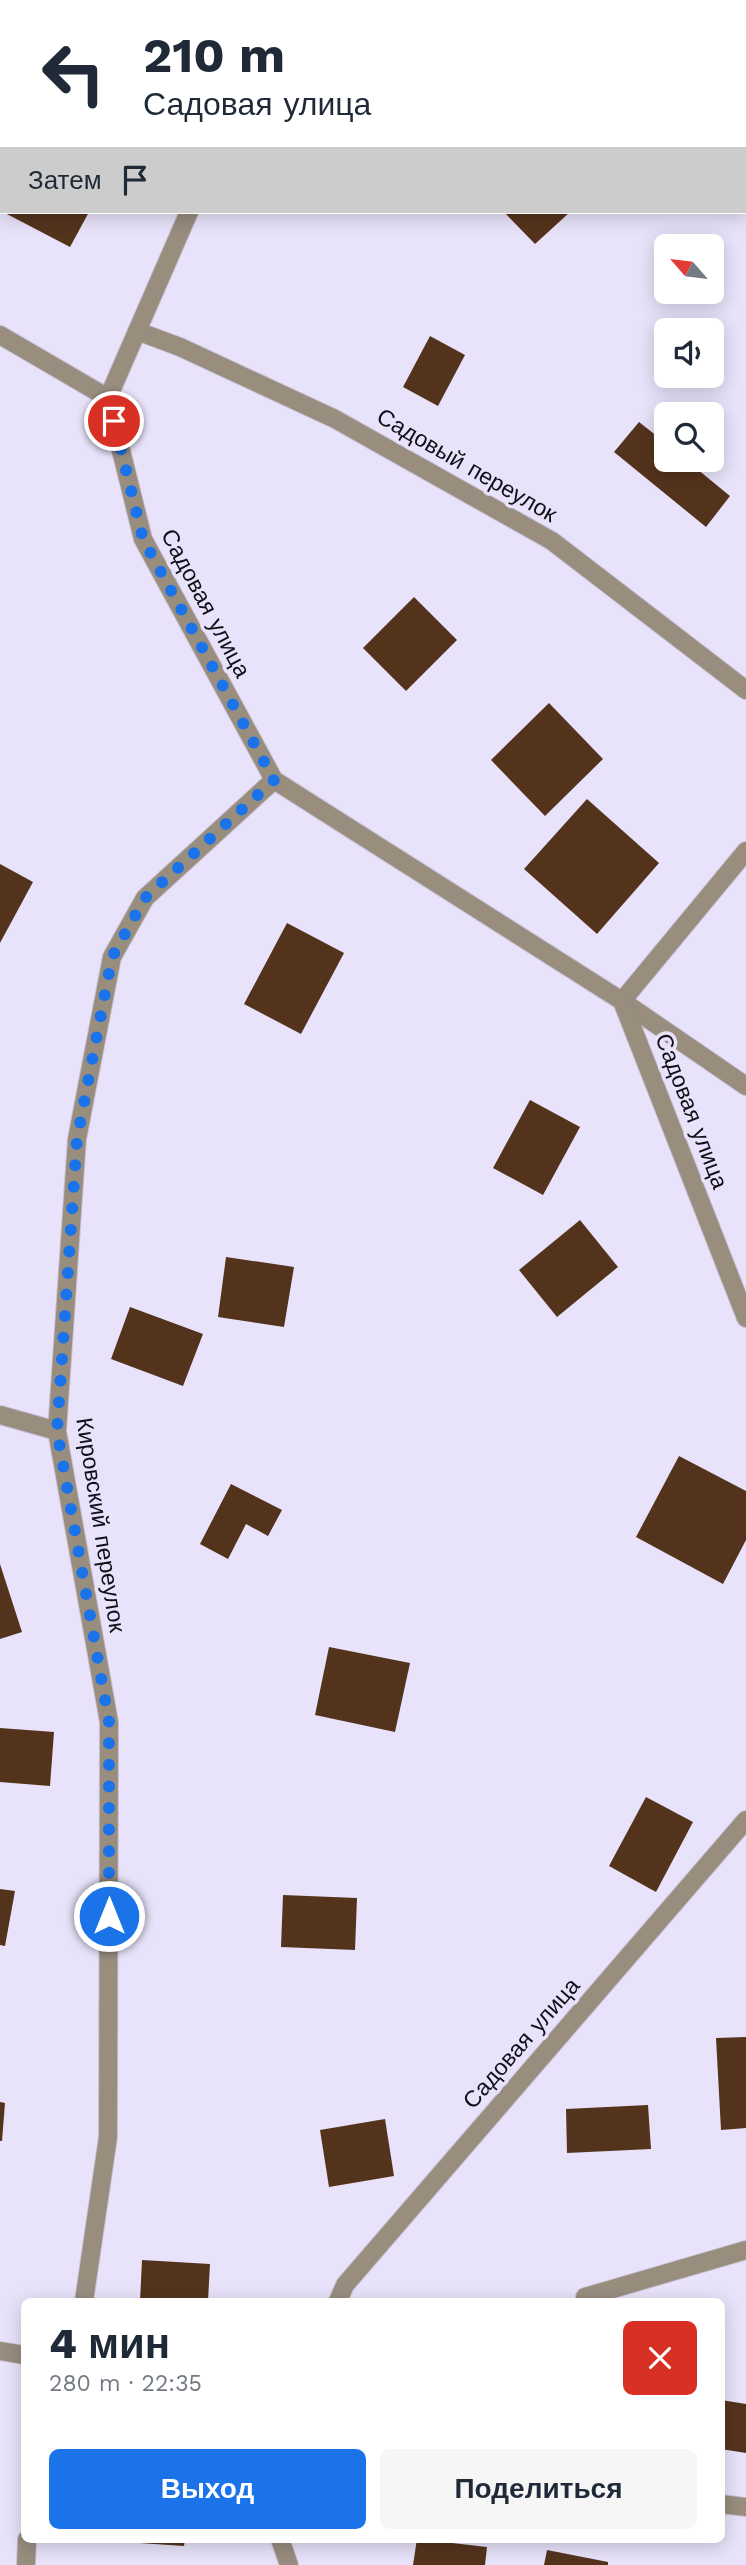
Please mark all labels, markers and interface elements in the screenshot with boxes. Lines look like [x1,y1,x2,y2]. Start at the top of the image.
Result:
text: 210 m [143,26,285,84]
icon: left [28,28,119,119]
text: Садовая улица [143,85,371,123]
icon: arrive [116,161,154,199]
text: Затем [28,165,102,195]
north arrow [654,234,724,304]
map controls [654,234,724,472]
button: sound [654,318,724,388]
pin [84,391,144,451]
icon: arrive [95,402,133,440]
button: search [654,402,724,472]
street label: Садовый переулок [372,403,562,528]
street label: Садовая улица [155,524,256,682]
street label: Садовая улица [650,1030,734,1193]
street label: Кировский переулок [70,1416,131,1635]
position arrow [72,1879,146,1953]
street label: Садовая улица [457,1972,586,2114]
text: 4 мин [49,2319,170,2368]
button: close [623,2321,697,2395]
text: 280 m · 22:35 [49,2370,202,2397]
button: Выход [49,2449,366,2529]
button: Поделиться [380,2449,697,2529]

